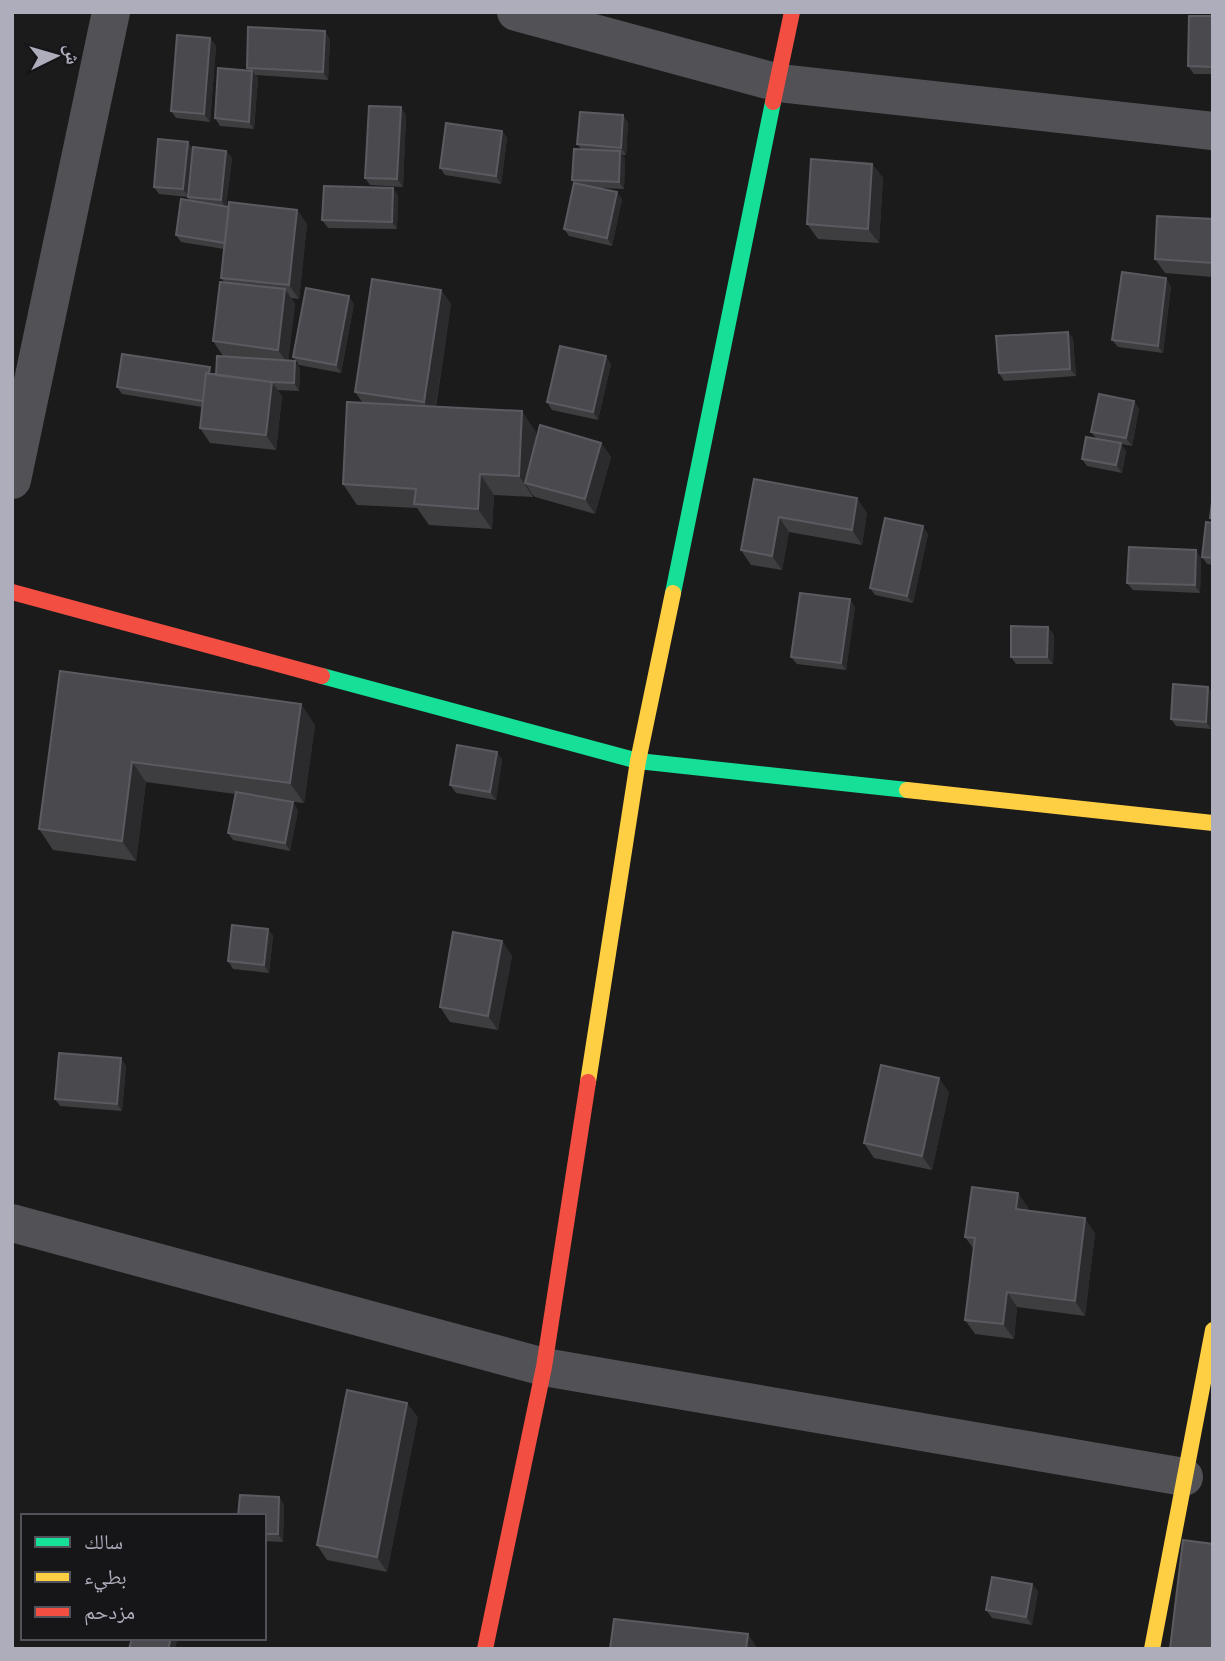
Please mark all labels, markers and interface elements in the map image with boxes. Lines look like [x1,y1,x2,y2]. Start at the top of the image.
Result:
north arrow [21,21,91,91]
text: ش [58,44,84,66]
legend [21,1514,266,1640]
text: سالك [84,1530,123,1557]
text: بطيء [84,1565,127,1593]
text: مزدحم [84,1600,135,1627]

